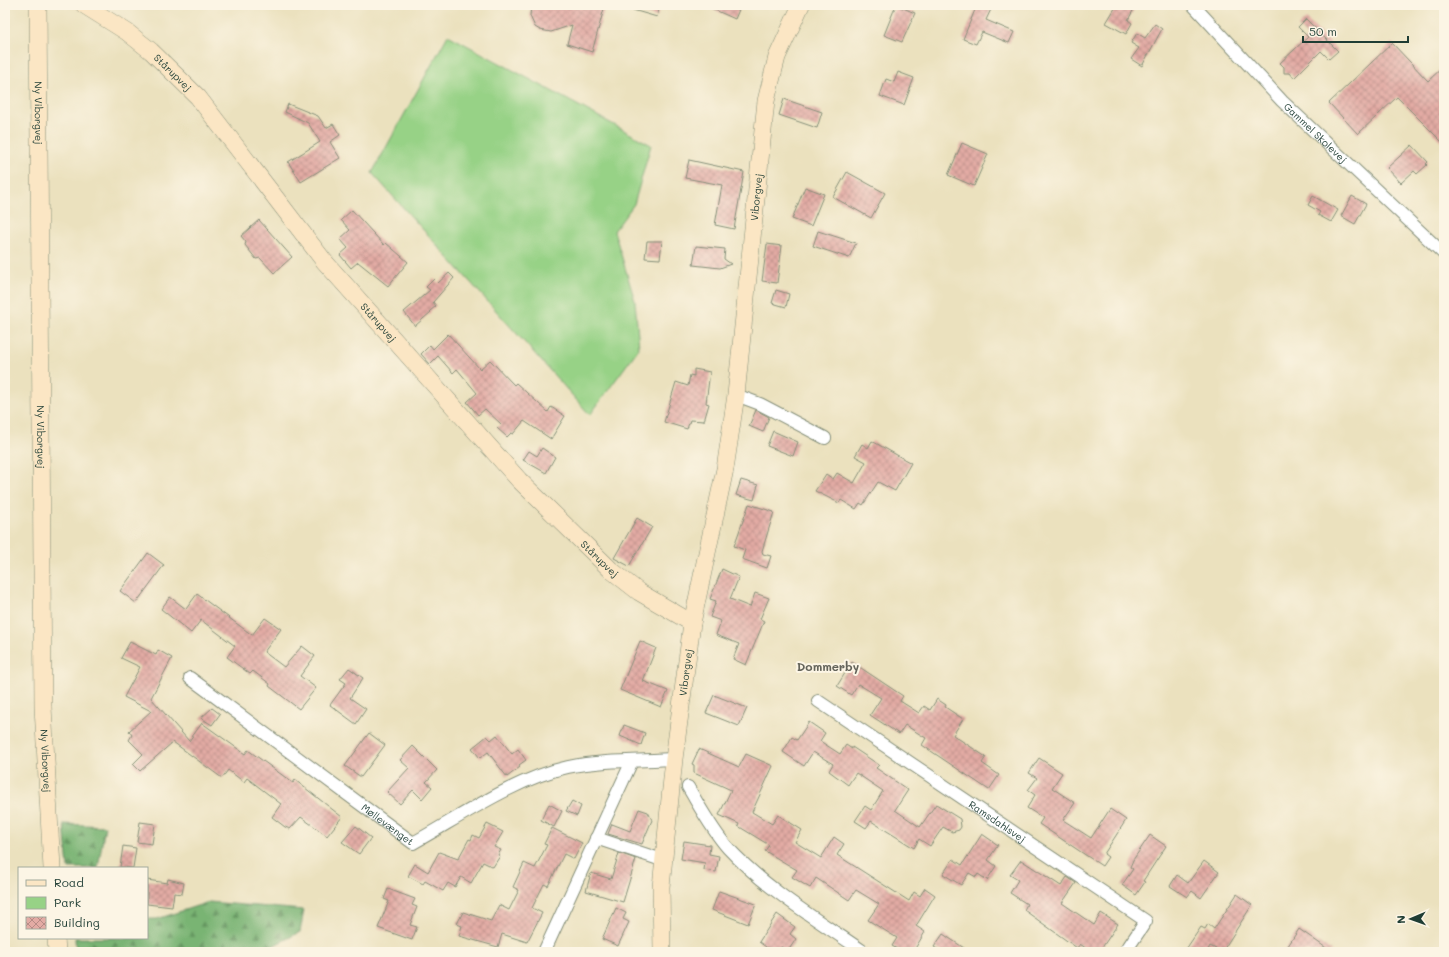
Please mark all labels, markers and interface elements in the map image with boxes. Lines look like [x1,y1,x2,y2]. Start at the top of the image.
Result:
scale bar [1303,18,1408,44]
text: 50 m [1309,23,1337,39]
street label: Stårupvej [151,51,195,94]
street label: Ny Viborgvej [32,81,46,145]
street label: Gammel Skolevej [1281,99,1350,166]
street label: Viborgvej [747,173,766,222]
street label: Stårupvej [357,300,400,345]
street label: Ny Viborgvej [34,405,48,469]
street label: Stårupvej [578,537,622,580]
street label: Viborgvej [675,648,696,697]
district label: Dommerby [797,658,860,674]
street label: Ny Viborgvej [37,729,55,793]
street label: Ramsdahlsvej [966,797,1029,846]
street label: Møllevænget [359,800,417,848]
legend [18,867,148,939]
text: Road [54,874,84,890]
text: Park [54,894,81,910]
north arrow [1391,899,1431,939]
text: Building [54,914,100,930]
text: N [1393,915,1408,924]

